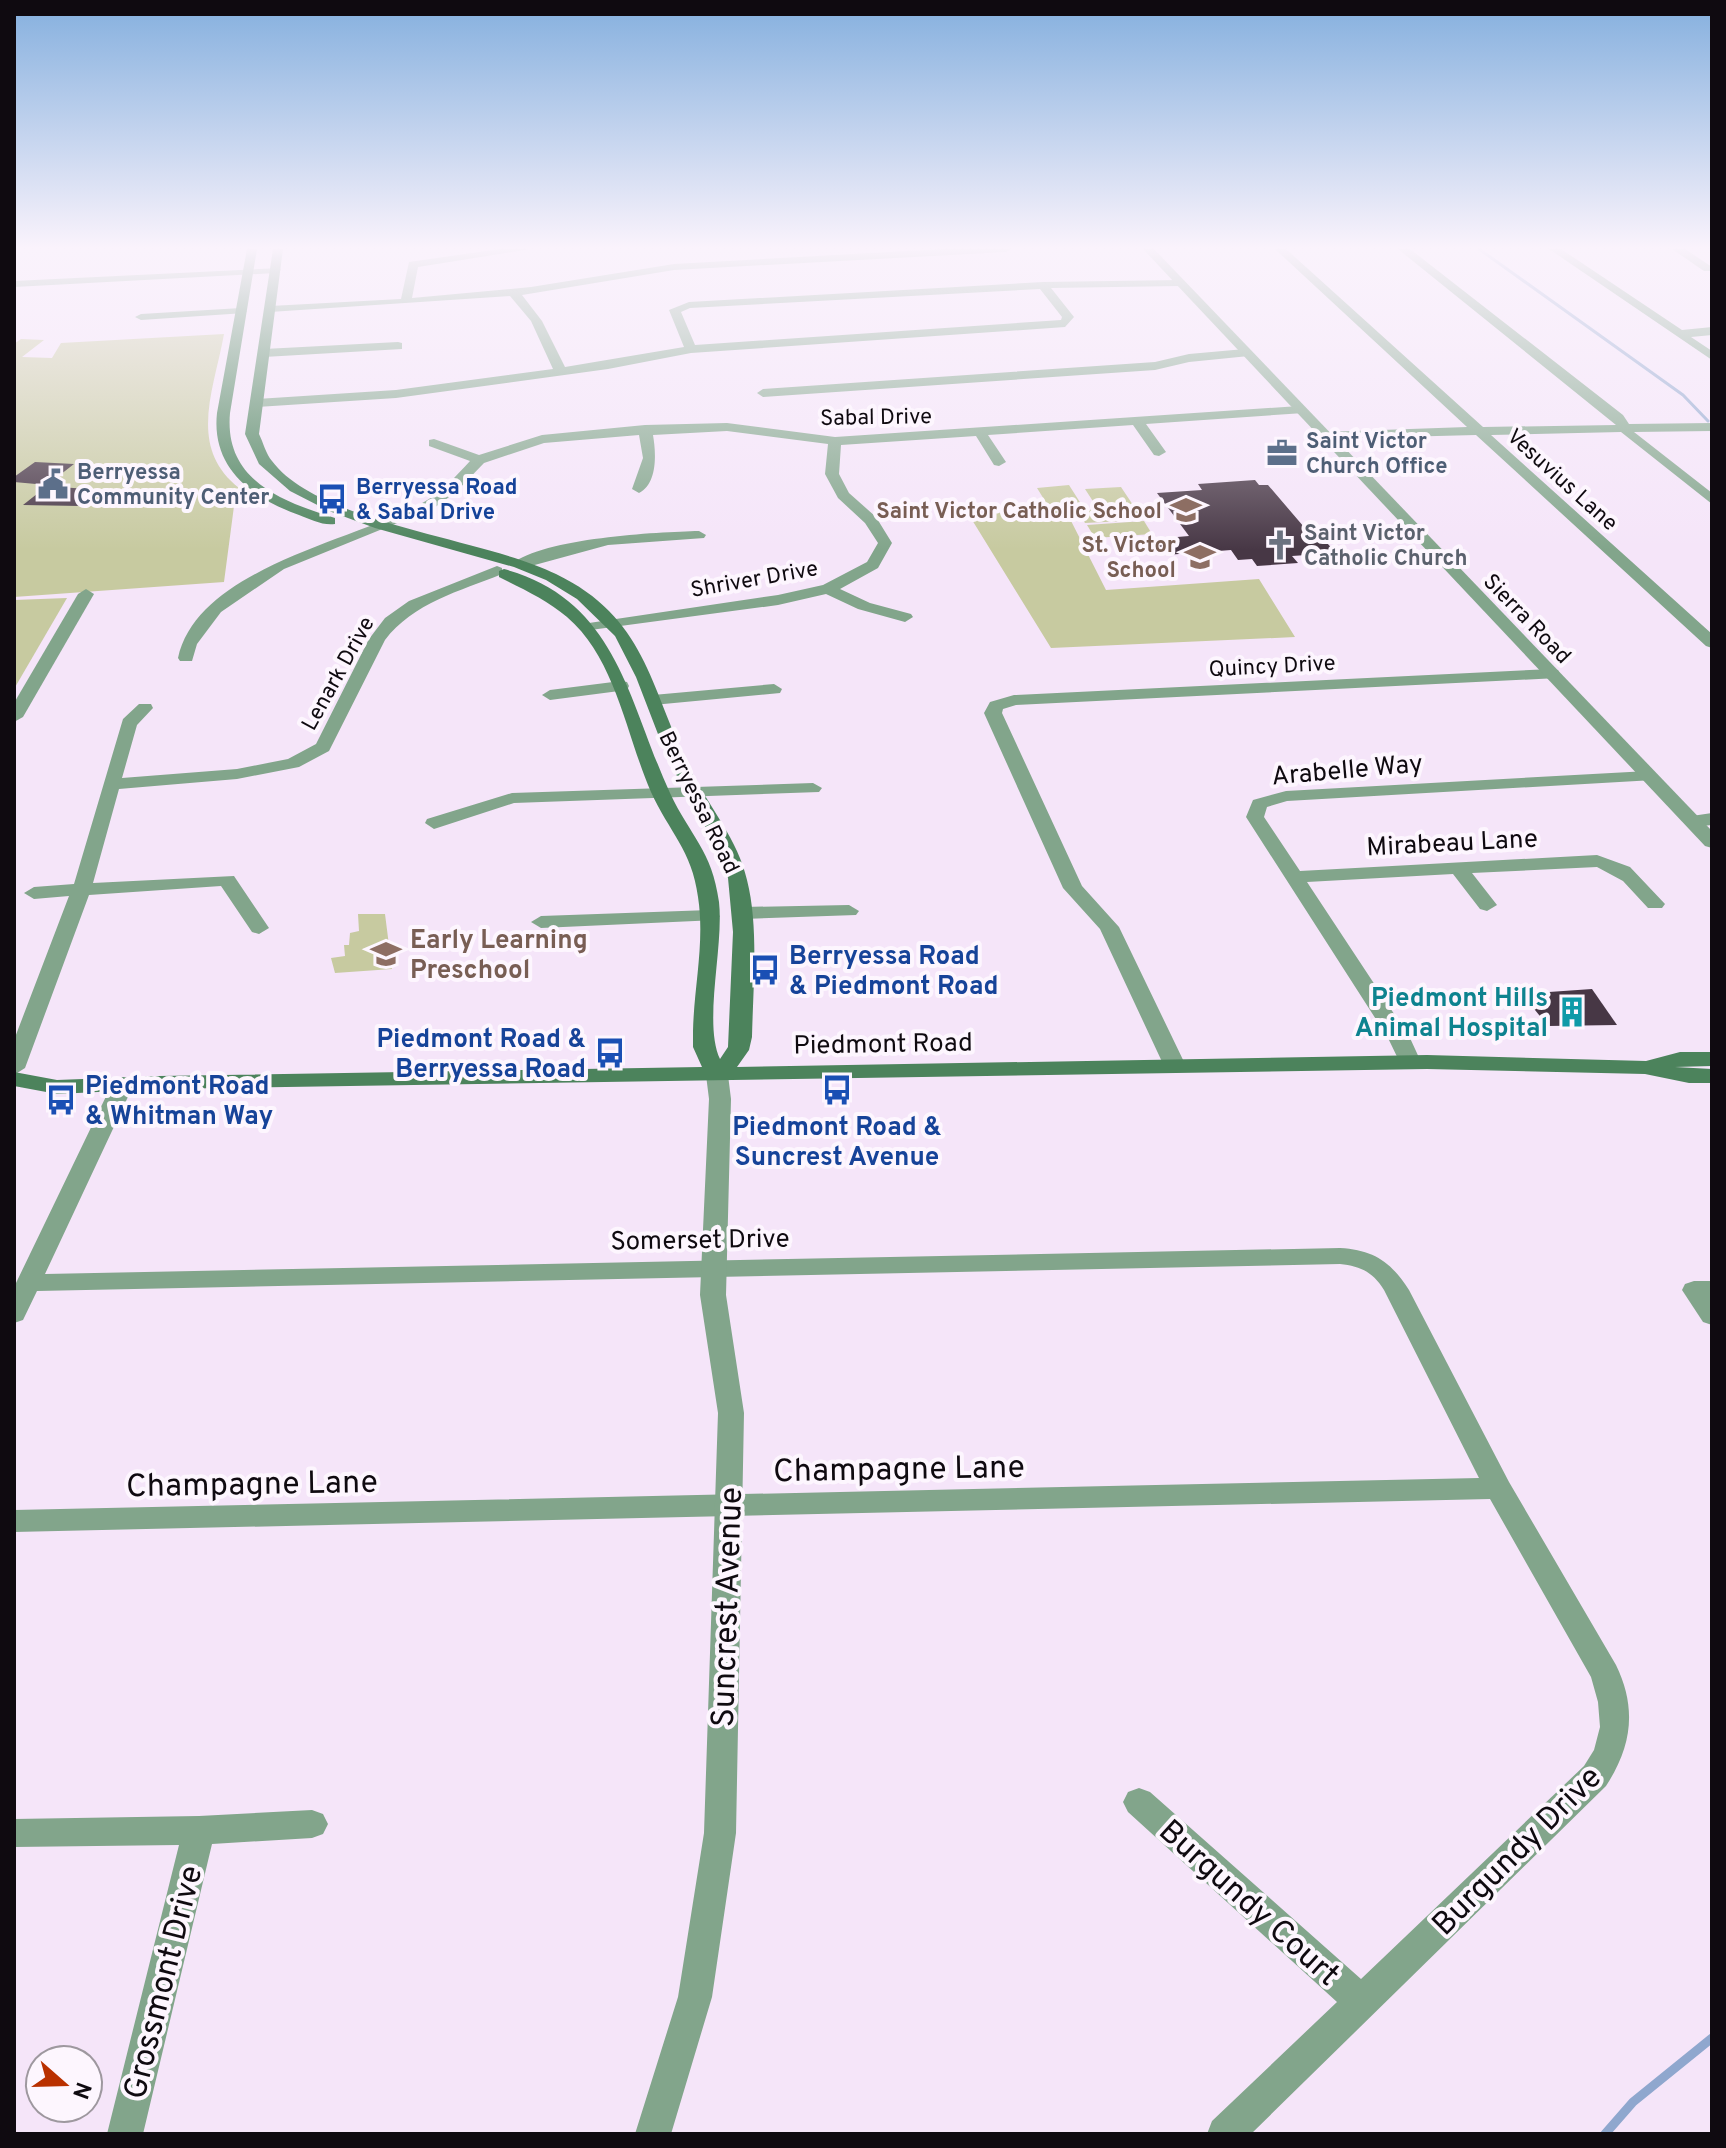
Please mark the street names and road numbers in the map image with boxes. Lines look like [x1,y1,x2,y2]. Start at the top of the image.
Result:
street label: Sabal Drive [820,404,932,433]
street label: Vesuvius Lane [1500,424,1622,538]
street label: Shriver Drive [689,556,820,605]
street label: Sierra Road [1477,569,1576,670]
street label: Lenark Drive [297,613,382,736]
street label: Quincy Drive [1208,651,1336,684]
street label: Berryessa Road [652,727,744,879]
street label: Arabelle Way [1270,748,1424,795]
street label: Mirabeau Lane [1366,824,1539,865]
street label: Piedmont Road [793,1027,973,1064]
street label: Somerset Drive [610,1223,790,1260]
street label: Champagne Lane [773,1449,1025,1493]
street label: Champagne Lane [126,1464,378,1508]
street label: Suncrest Avenue [705,1486,753,1728]
street label: Burgundy Drive [1425,1759,1611,1945]
street label: Burgundy Court [1149,1812,1347,1996]
street label: Grossmont Drive [117,1862,213,2104]

